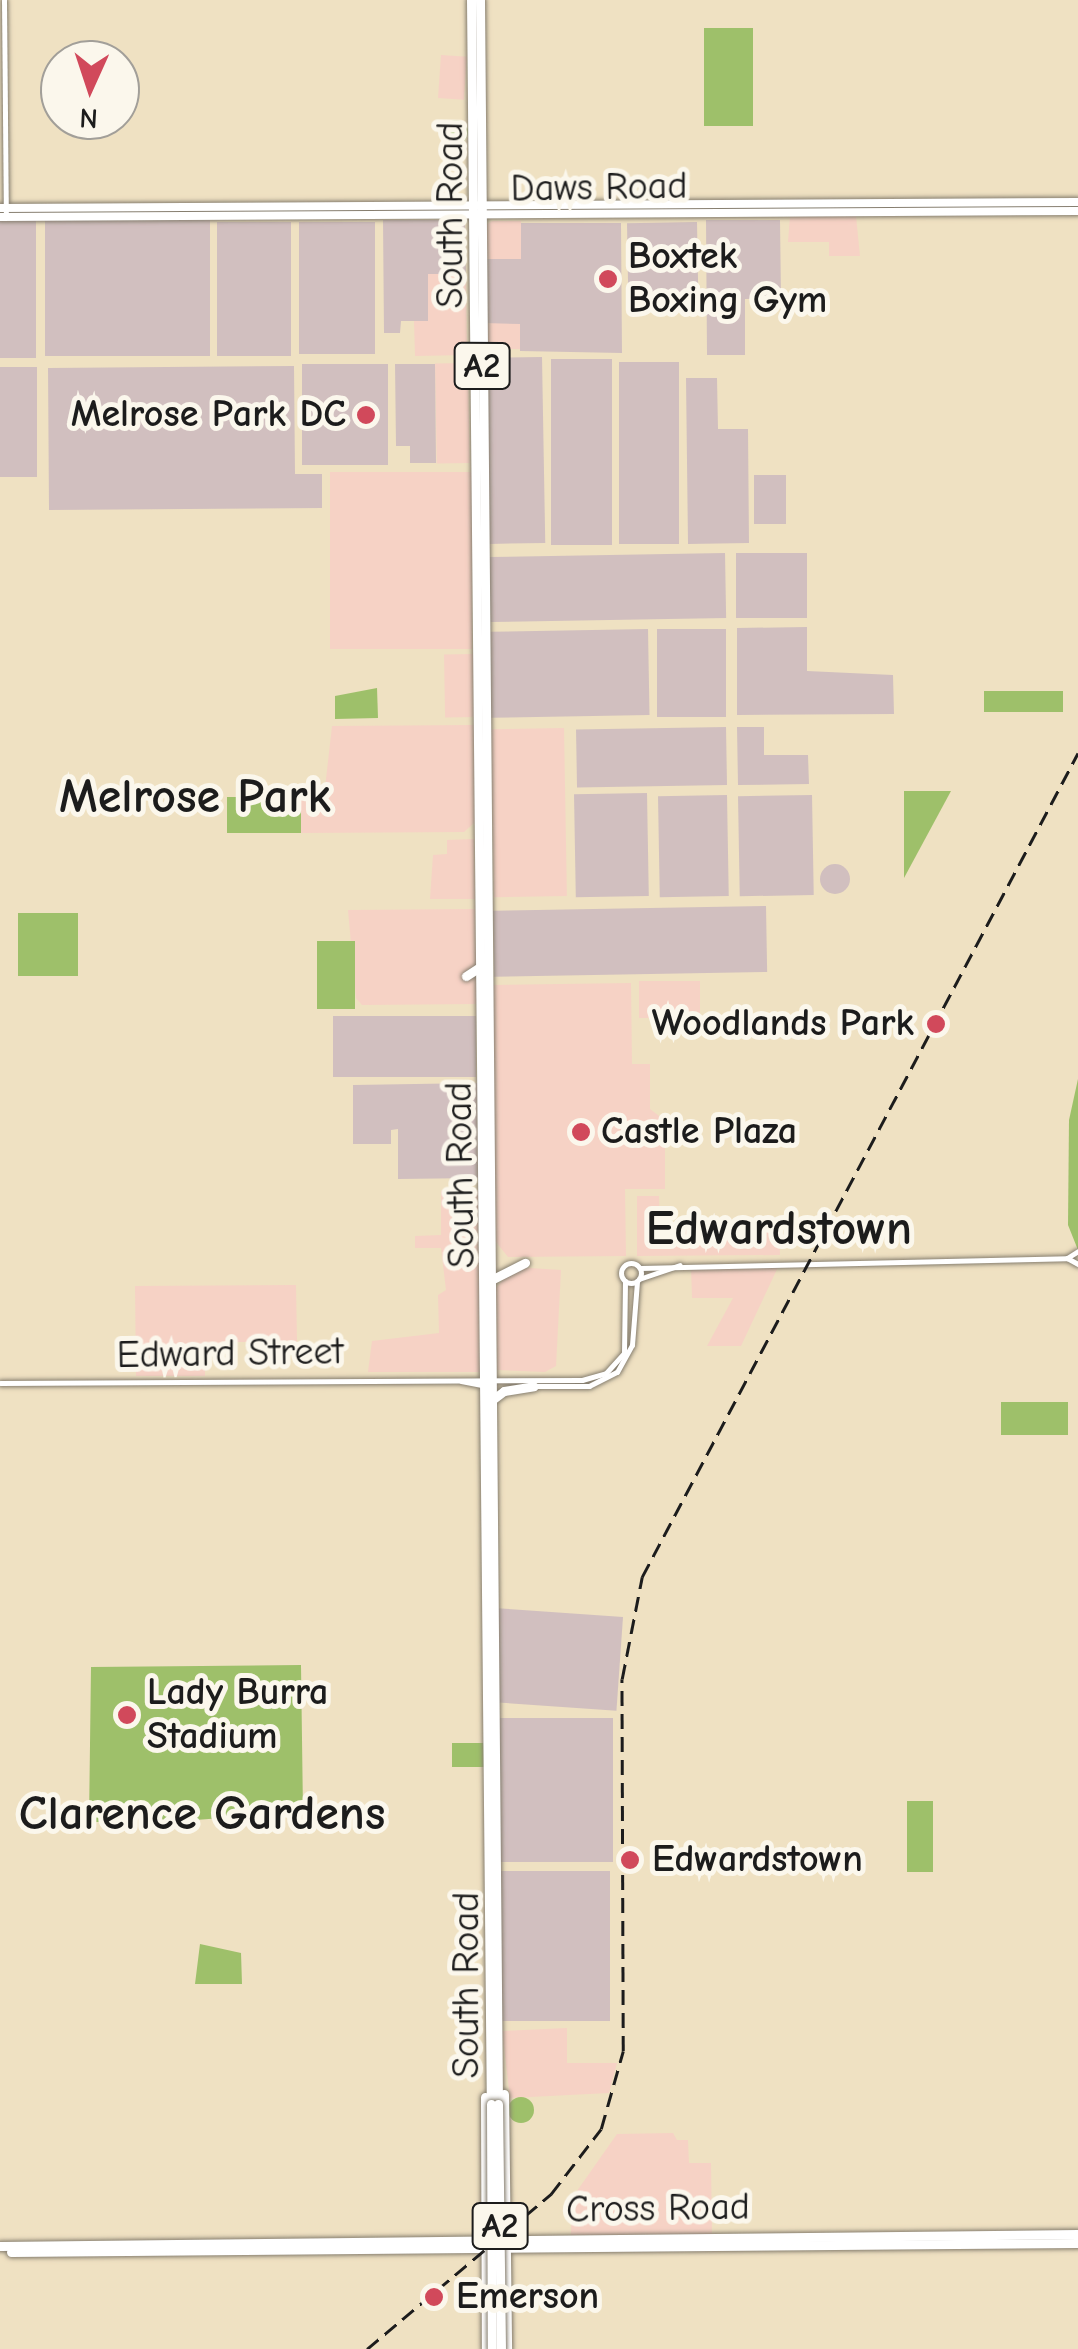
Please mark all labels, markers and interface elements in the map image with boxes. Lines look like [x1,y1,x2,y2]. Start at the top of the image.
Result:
north arrow [40,40,140,140]
text: N [79,102,99,134]
street label: South Road [428,122,474,308]
street label: Daws Road [510,164,688,212]
place label: Boxtek Boxing Gym [628,234,827,323]
marker: Boxtek Boxing Gym [597,268,619,290]
road number: A2 [452,336,512,396]
place label: Melrose Park DC [71,392,346,438]
marker: Melrose Park DC [355,404,377,426]
district label: Melrose Park [59,768,331,826]
place label: Woodlands Park [652,1001,914,1047]
marker: Woodlands Park [923,1011,949,1037]
street label: South Road [437,1081,485,1269]
place label: Castle Plaza [601,1109,797,1155]
marker: Castle Plaza [570,1121,592,1143]
district label: Edwardstown [646,1200,912,1258]
street label: Edward Street [116,1329,344,1379]
place label: Lady Burra Stadium [147,1670,328,1760]
marker: Lady Burra Stadium [116,1704,138,1726]
district label: Clarence Gardens [19,1785,385,1843]
place label: Edwardstown [652,1837,863,1883]
marker: Edwardstown [617,1847,643,1873]
street label: South Road [444,1892,490,2078]
street label: Cross Road [566,2185,750,2233]
road number: A2 [470,2196,530,2256]
place label: Emerson [456,2274,599,2320]
marker: Emerson [421,2284,447,2310]

